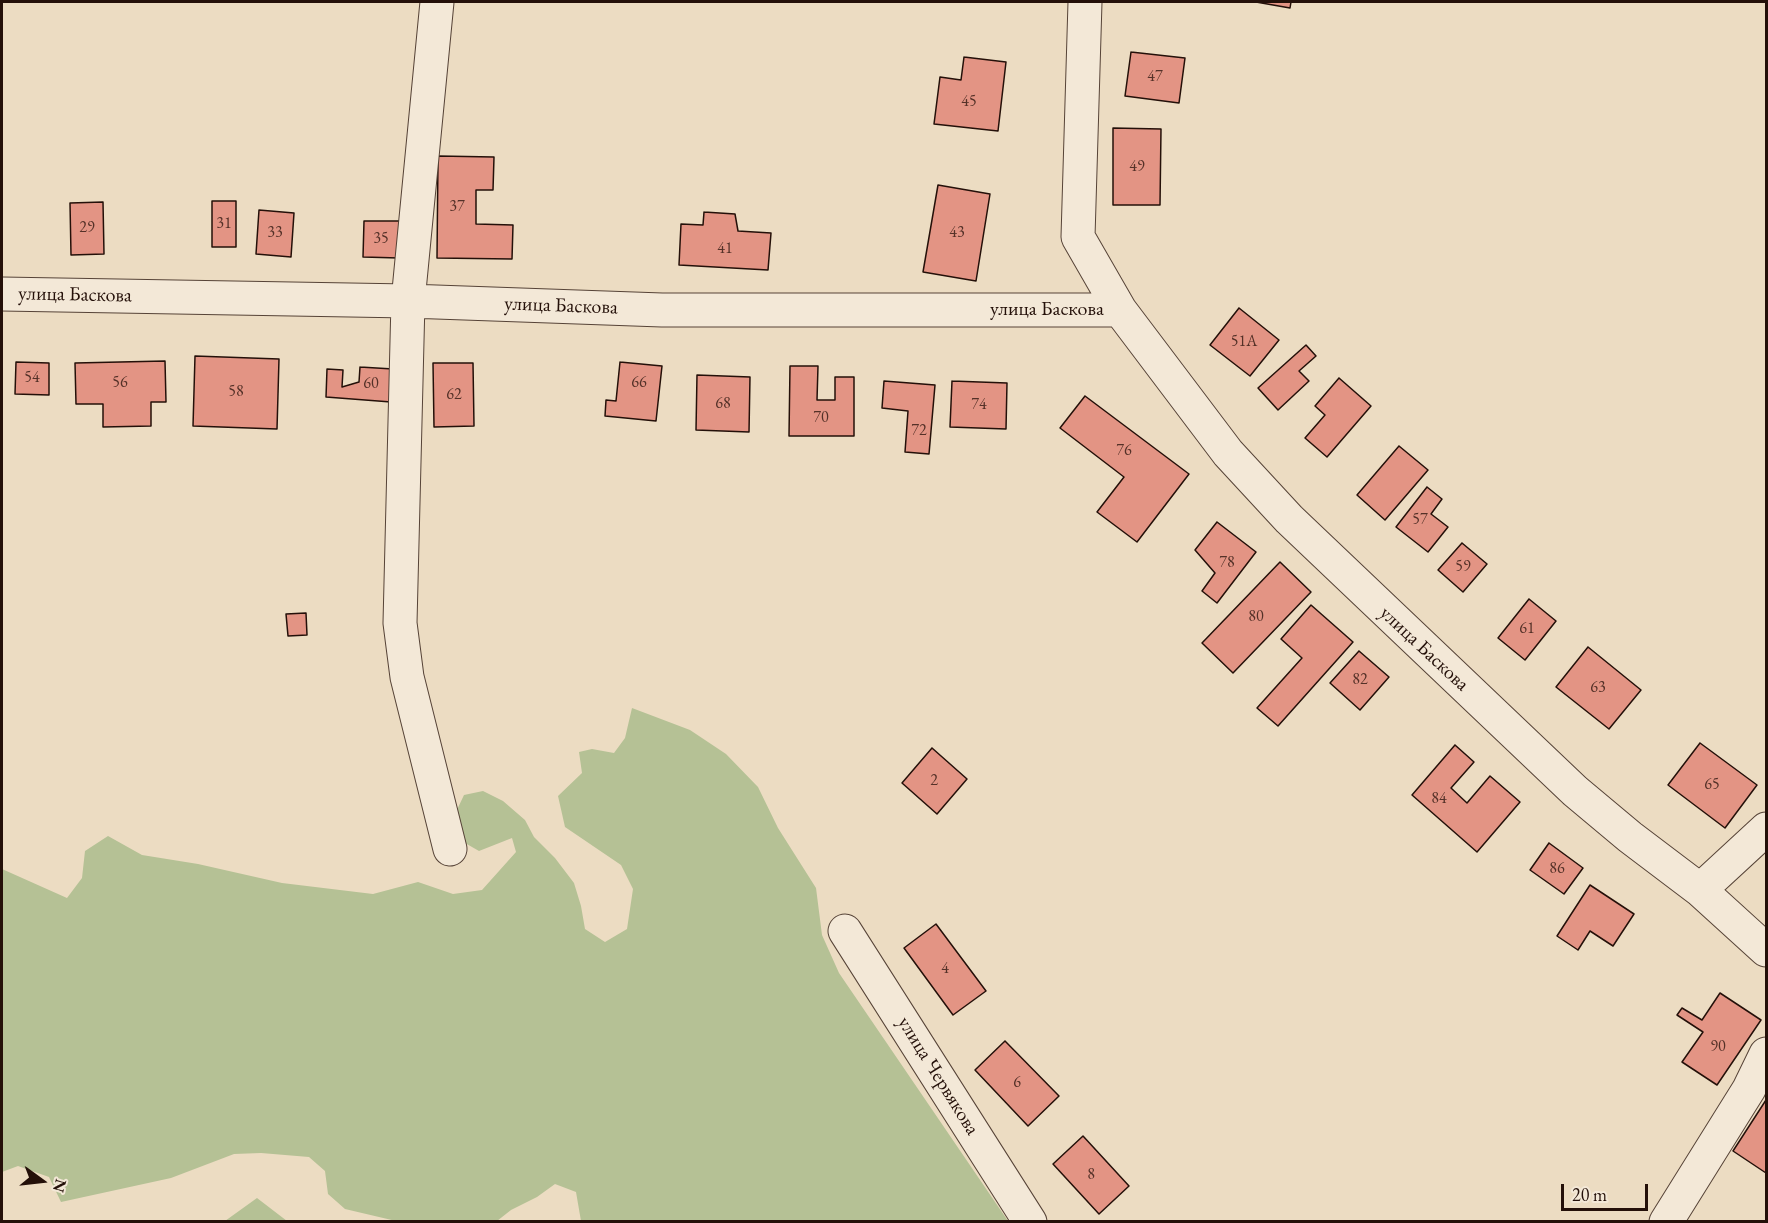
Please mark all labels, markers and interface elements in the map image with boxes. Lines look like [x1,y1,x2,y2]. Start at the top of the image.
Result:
house number: 47 [1147,67,1163,87]
house number: 45 [961,92,977,112]
house number: 49 [1129,157,1145,177]
house number: 37 [449,197,465,217]
house number: 31 [216,214,232,234]
house number: 29 [79,218,95,238]
house number: 33 [267,223,283,243]
house number: 43 [949,223,965,243]
house number: 35 [373,229,389,249]
house number: 41 [717,239,733,259]
street label: улица Баскова [18,282,132,308]
street label: улица Баскова [504,292,618,320]
street label: улица Баскова [990,298,1104,322]
house number: 51А [1231,332,1257,352]
house number: 54 [24,368,40,388]
house number: 56 [112,373,128,393]
house number: 66 [631,373,647,393]
house number: 60 [363,374,379,394]
house number: 58 [228,382,244,402]
house number: 62 [446,385,462,405]
house number: 68 [715,394,731,414]
house number: 74 [971,395,987,415]
house number: 70 [813,408,829,428]
house number: 72 [911,421,927,441]
house number: 76 [1116,441,1132,461]
house number: 57 [1412,510,1428,530]
house number: 78 [1219,553,1235,573]
house number: 59 [1455,557,1471,577]
street label: улица Баскова [1374,601,1474,697]
house number: 80 [1248,607,1264,627]
house number: 61 [1519,619,1535,639]
house number: 82 [1352,670,1368,690]
house number: 63 [1590,678,1606,698]
house number: 2 [930,771,938,791]
house number: 65 [1704,775,1720,795]
house number: 84 [1431,789,1447,809]
house number: 86 [1549,859,1565,879]
house number: 4 [941,959,949,979]
street label: улица Червякова [892,1012,984,1140]
house number: 90 [1710,1037,1726,1057]
house number: 6 [1013,1073,1021,1093]
north arrow [12,1151,72,1211]
house number: 8 [1087,1165,1095,1185]
scale bar [1564,1172,1651,1210]
text: N [48,1177,72,1195]
text: 20 m [1572,1183,1607,1206]

